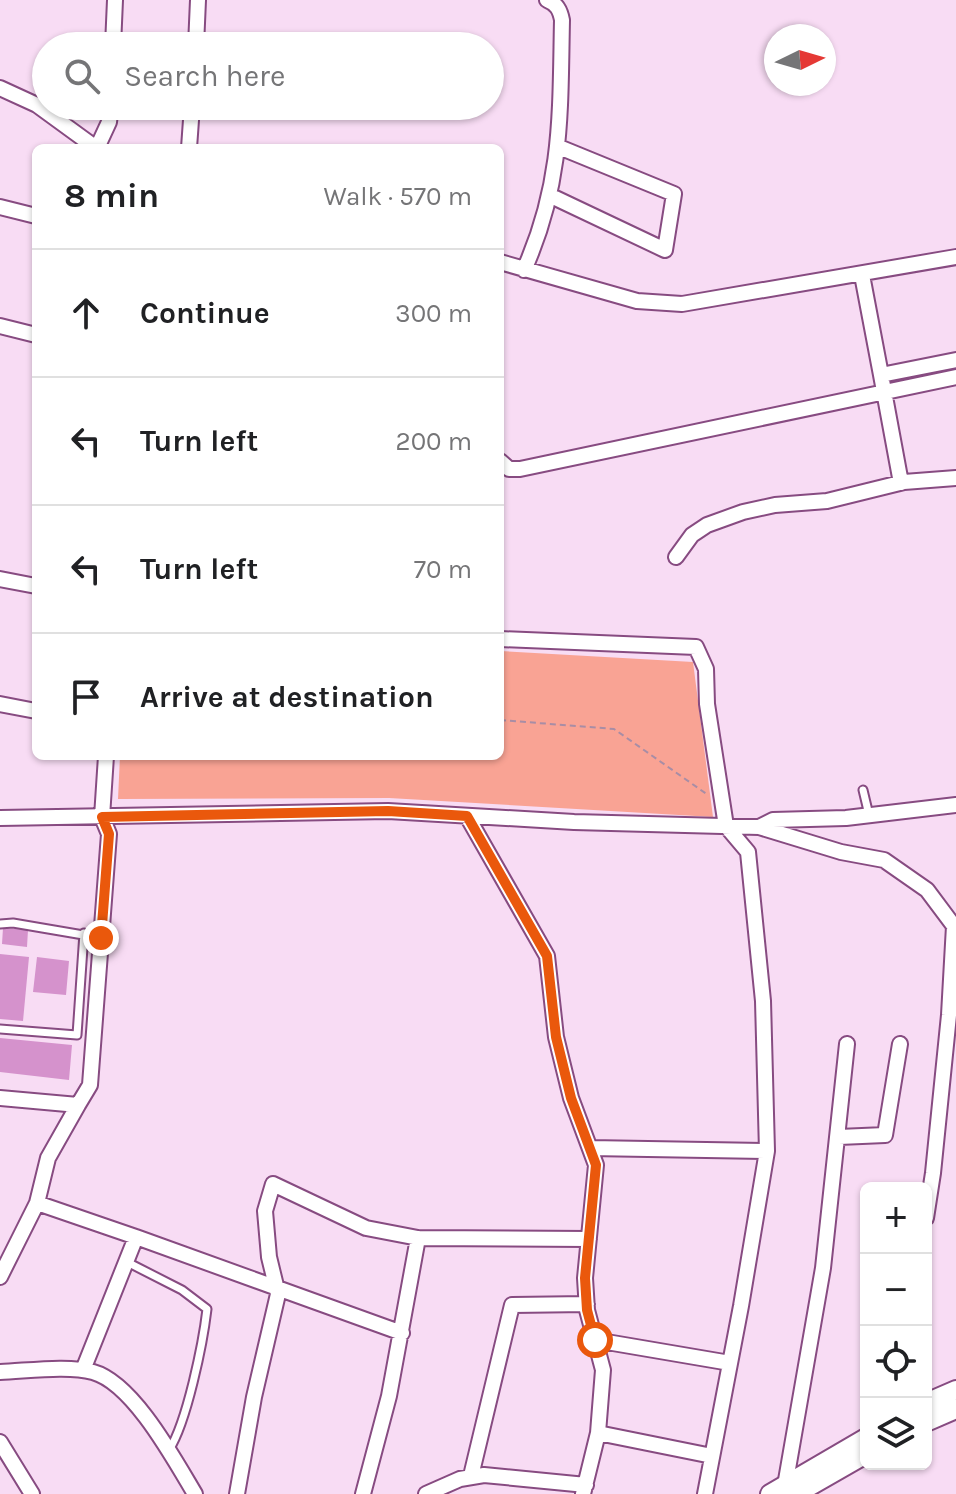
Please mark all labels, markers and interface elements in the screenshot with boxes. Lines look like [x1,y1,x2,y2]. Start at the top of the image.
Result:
north arrow [764,24,836,96]
search box [32,32,504,120]
icon: search [60,54,104,98]
text: Search here [124,58,285,94]
text: 8 min [64,176,159,216]
text: Walk · 570 m [324,181,472,212]
icon: ahead [64,291,108,335]
text: Continue [140,295,270,331]
text: 300 m [395,298,472,329]
icon: left [64,419,108,463]
text: Turn left [140,423,258,459]
text: 200 m [396,426,472,457]
icon: left [64,547,108,591]
text: Turn left [140,551,258,587]
text: 70 m [414,554,472,585]
icon: arrive [64,675,108,719]
text: Arrive at destination [140,679,434,715]
route end [83,920,119,956]
map controls [860,1182,932,1470]
button: + [860,1182,932,1254]
button: − [860,1254,932,1326]
route start [577,1322,613,1358]
button: locate [860,1326,932,1398]
button: layers [860,1398,932,1470]

